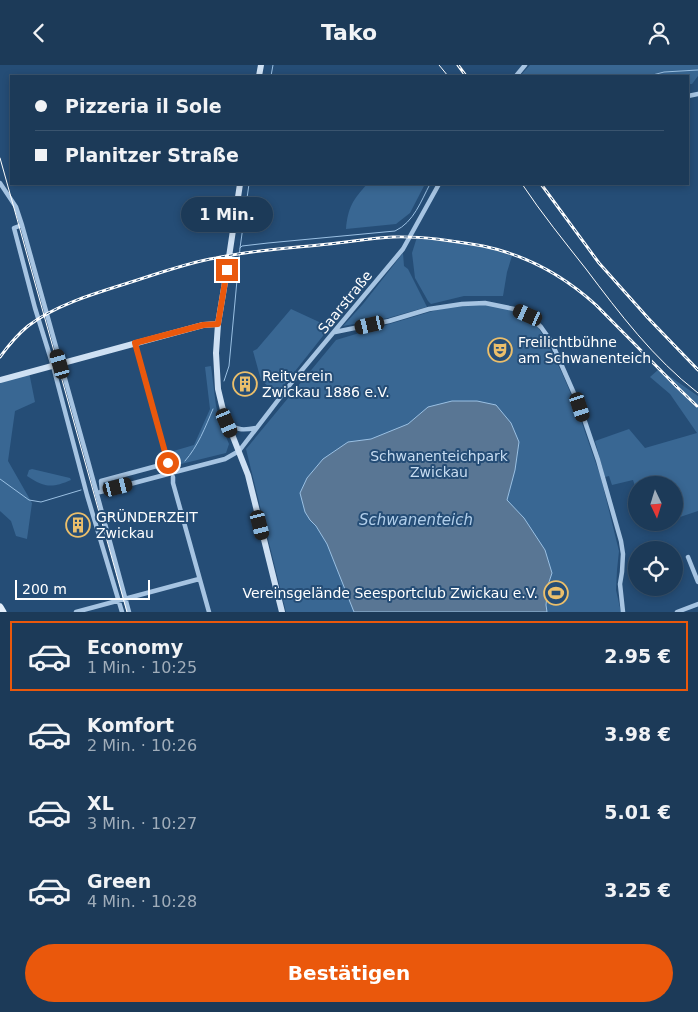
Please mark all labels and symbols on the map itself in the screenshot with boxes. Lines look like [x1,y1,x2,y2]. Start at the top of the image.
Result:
callout: 1 Min. [181,197,273,233]
route end [216,259,238,281]
street label: Saarstraße [315,267,375,337]
car [511,302,544,328]
car [353,314,386,336]
place label: Freilichtbühne am Schwanenteich [518,334,651,366]
theatre icon: Freilichtbühne am Schwanenteich [487,337,513,363]
car [48,348,71,380]
place label: Reitverein Zwickau 1886 e.V. [262,368,390,400]
building icon: Reitverein Zwickau 1886 e.V. [232,371,258,397]
car [568,390,591,424]
car [214,406,239,440]
park label: Schwanenteichpark Zwickau [370,448,509,480]
route start [157,452,179,474]
car [101,476,134,498]
north arrow [628,476,682,531]
place label: GRÜNDERZEIT Zwickau [96,508,198,541]
car [249,509,270,541]
water label: Schwanenteich [359,511,473,529]
building icon: GRÜNDERZEIT Zwickau [65,512,91,538]
scale bar [15,577,150,600]
sports icon: Vereinsgelände Seesportclub Zwickau e.V. [543,580,569,606]
place label: Vereinsgelände Seesportclub Zwickau e.V. [242,585,538,601]

